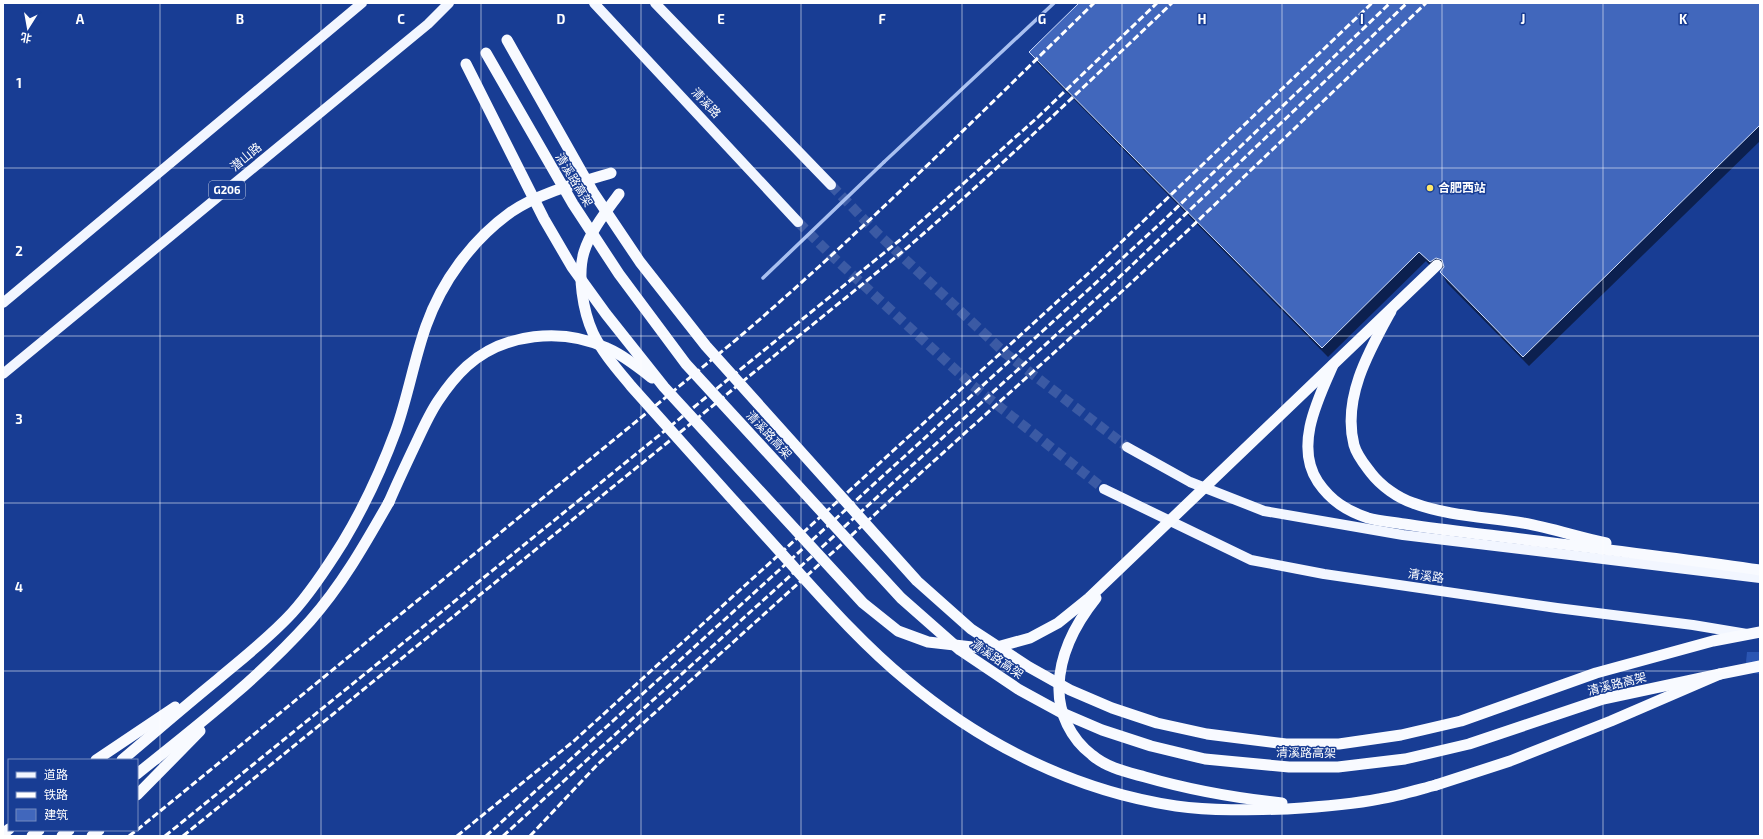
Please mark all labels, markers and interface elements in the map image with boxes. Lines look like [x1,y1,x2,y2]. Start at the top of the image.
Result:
north arrow [8,8,48,48]
text: A [76,11,85,27]
text: B [236,11,244,27]
text: C [397,11,405,27]
text: D [557,11,566,27]
text: E [717,11,725,27]
text: F [878,11,886,27]
text: G [1038,11,1046,27]
text: H [1198,11,1207,27]
text: I [1360,11,1364,27]
text: J [1521,11,1525,27]
text: K [1679,11,1688,27]
text: 北 [19,31,33,46]
text: 1 [16,75,22,91]
street label: 清溪路 [689,84,724,120]
street label: 潜山路 [227,139,264,173]
street label: 清溪路高架 [553,150,596,209]
place label: 合肥西站 [1438,180,1486,194]
road number: G206 [209,181,245,199]
marker: 合肥西站 [1425,183,1435,193]
text: 2 [15,243,23,259]
street label: 清溪路高架 [744,408,795,461]
text: 3 [15,411,23,427]
street label: 清溪路 [1407,566,1445,584]
text: 4 [15,579,23,595]
street label: 清溪路高架 [969,636,1026,681]
street label: 清溪路高架 [1586,669,1648,697]
street label: 清溪路高架 [1276,744,1336,760]
legend [8,759,138,831]
text: 道路 [44,767,68,781]
text: 铁路 [44,787,68,801]
text: 建筑 [44,807,68,821]

